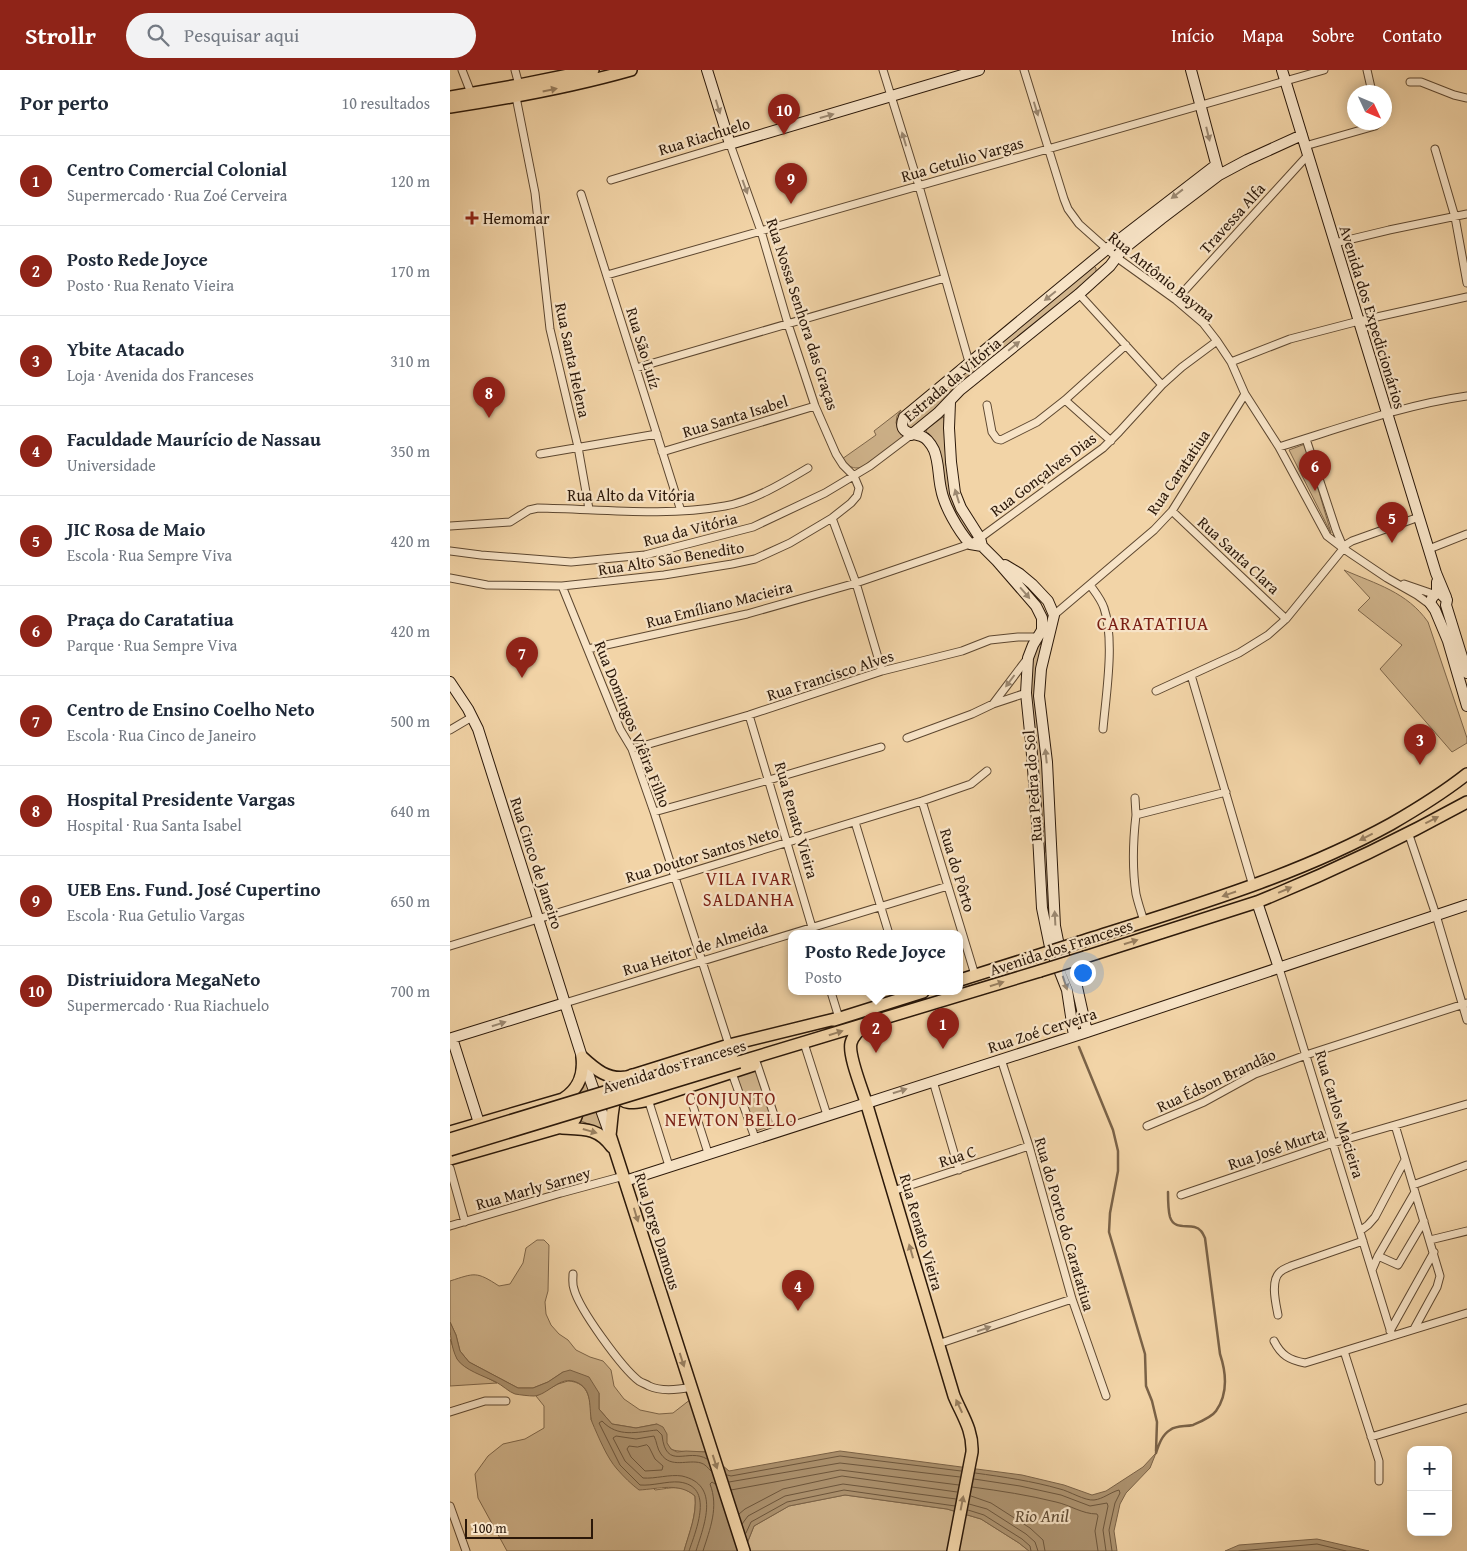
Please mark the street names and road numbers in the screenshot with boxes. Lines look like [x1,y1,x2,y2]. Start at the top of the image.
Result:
street label: Rua Riachuelo [655,111,753,161]
street label: Rua Getulio Vargas [898,130,1026,188]
street label: Travessa Alfa [1193,177,1271,259]
street label: Rua Nossa Senhora das Graças [761,215,845,413]
street label: Avenida dos Expedicionários [1334,222,1412,412]
street label: Rua Antônio Bayma [1103,225,1221,327]
street label: Rua Santa Helena [549,300,597,420]
street label: Rua São Luíz [620,304,668,392]
street label: Estrada da Vitória [898,331,1006,427]
street label: Rua Santa Isabel [679,388,791,443]
street label: Rua Caratatiua [1140,424,1216,520]
street label: Rua Gonçalves Dias [985,426,1101,522]
street label: Rua Alto da Vitória [567,483,695,507]
street label: Rua da Vitória [641,506,740,552]
street label: Rua Santa Clara [1192,510,1286,600]
street label: Rua Alto São Benedito [596,535,746,581]
street label: Rua Emíliano Macieira [643,574,795,634]
street label: Rua Domingos Viêira Filho [589,637,677,811]
street label: Rua Francisco Alves [763,643,897,707]
street label: Rua Pedra do Sol [1016,729,1048,843]
street label: Rua Renato Vieira [769,759,825,882]
street label: Rua Cinco de Janeiro [504,794,570,932]
street label: Rua Doutor Santos Neto [622,819,782,889]
street label: Rua do Pôrto [934,825,982,915]
street label: Avenida dos Franceses [986,913,1136,981]
street label: Rua Heitor de Almeida [620,914,771,981]
street label: Rua Zoé Cerveira [985,1001,1100,1059]
street label: Avenida dos Franceses [599,1033,749,1099]
street label: Rua Édson Brandão [1153,1042,1279,1118]
street label: Rua Carlos Macieira [1309,1047,1371,1181]
street label: Rua José Murta [1224,1120,1328,1176]
street label: Rua do Porto do Caratatiua [1029,1134,1101,1314]
street label: Rua C [935,1139,979,1173]
street label: Rua Marly Sarney [473,1160,593,1216]
street label: Rua Jorge Damous [629,1170,687,1292]
street label: Rua Renato Vieira [894,1171,950,1294]

